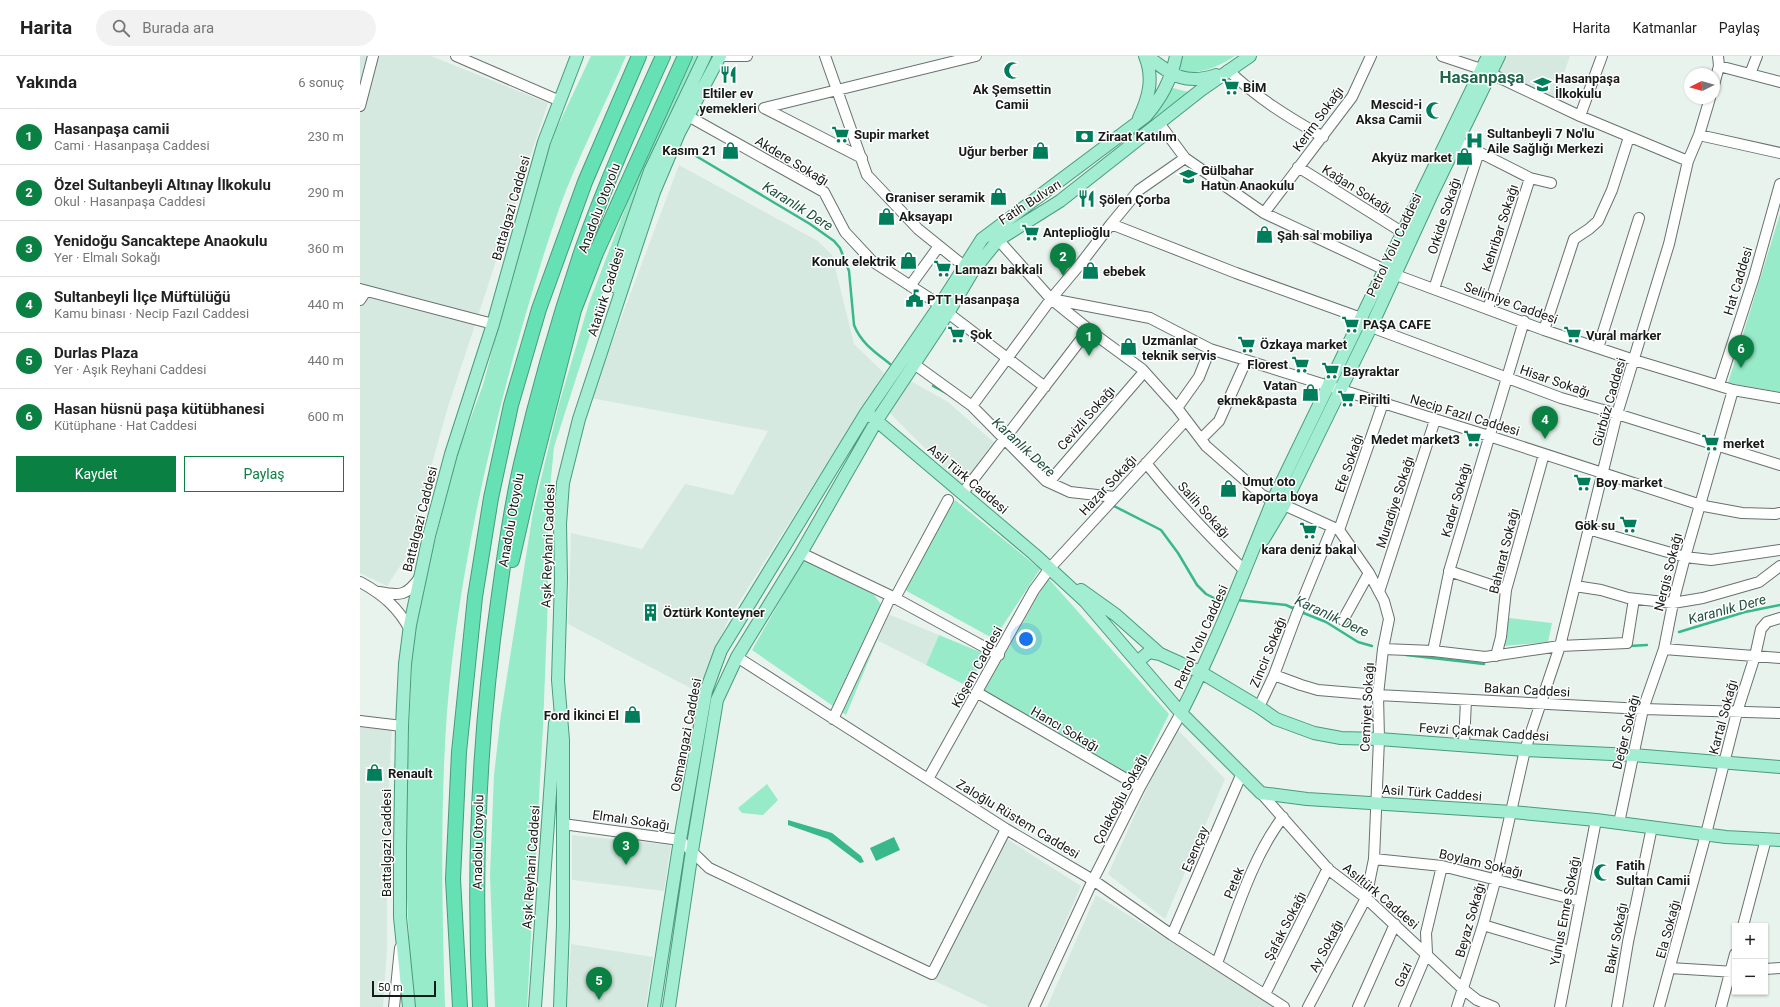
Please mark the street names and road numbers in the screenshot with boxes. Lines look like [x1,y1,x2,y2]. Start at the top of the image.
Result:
street label: Kerim Sokağı [1289,84,1347,154]
street label: Akdere Sokağı [753,133,831,189]
street label: Battalgazi Caddesi [489,154,533,262]
street label: Anadolu Otoyolu [575,161,623,255]
street label: Kağan Sokağı [1319,162,1395,216]
street label: Fatih Bulvarı [996,176,1064,228]
street label: Orkide Sokağı [1425,176,1463,256]
street label: Kehribar Sokağı [1479,182,1521,274]
street label: Petrol Yolu Caddesi [1363,191,1425,299]
street label: Hat Caddesi [1720,245,1756,317]
street label: Atatürk Caddesi [585,246,627,338]
street label: Selimiye Caddesi [1462,279,1560,327]
street label: Gürbüz Caddesi [1589,356,1629,448]
street label: Hisar Sokağı [1518,362,1592,400]
street label: Cevizli Sokağı [1054,383,1118,453]
street label: Necip Fazıl Caddesi [1408,391,1522,439]
street label: Efe Sokağı [1332,432,1366,494]
street label: Asil Türk Caddesi [925,441,1011,517]
street label: Hazar Sokağı [1076,452,1140,518]
street label: Muradiye Sokağı [1373,454,1417,550]
street label: Kader Sokağı [1438,461,1474,539]
street label: Battalgazi Caddesi [400,465,440,573]
street label: Anadolu Otoyolu [495,472,527,568]
street label: Salih Sokağı [1175,479,1233,541]
street label: Aşık Reyhani Caddesi [538,484,558,608]
street label: Baharat Sokağı [1486,507,1522,595]
street label: Nergis Sokağı [1651,531,1685,613]
street label: Petrol Yolu Caddesi [1171,582,1231,692]
street label: Zincir Sokağı [1247,614,1289,690]
street label: Köşem Caddesi [948,624,1006,710]
street label: Cemiyet Sokağı [1357,662,1377,752]
street label: Osmangazi Caddesi [668,677,704,793]
street label: Kartal Sokağı [1706,678,1740,756]
street label: Bakan Caddesi [1484,680,1570,700]
street label: Değer Sokağı [1609,693,1643,771]
street label: Hancı Sokağı [1028,703,1102,755]
street label: Fevzi Çakmak Caddesi [1418,720,1550,744]
street label: Çolakoğlu Sokağı [1090,751,1150,847]
street label: Zaloğlu Rüstem Caddesi [954,776,1082,862]
street label: Asil Türk Caddesi [1382,782,1482,804]
street label: Battalgazi Caddesi [379,789,394,897]
street label: Anadolu Otoyolu [470,794,486,890]
street label: Aşık Reyhani Caddesi [519,805,543,929]
street label: Elmalı Sokağı [591,807,671,833]
street label: Esençay [1179,824,1211,874]
street label: Boylam Sokağı [1438,846,1524,880]
street label: Yunus Emre Sokağı [1547,855,1583,967]
street label: Asıltürk Caddesi [1340,860,1422,932]
street label: Petek [1221,865,1247,901]
street label: Beyaz Sokağı [1452,881,1488,959]
street label: Şafak Sokağı [1261,889,1309,963]
street label: Ela Sokağı [1653,898,1683,960]
street label: Bakır Sokağı [1602,901,1630,975]
street label: Ay Sokağı [1306,917,1346,975]
street label: Gazi [1391,960,1415,990]

